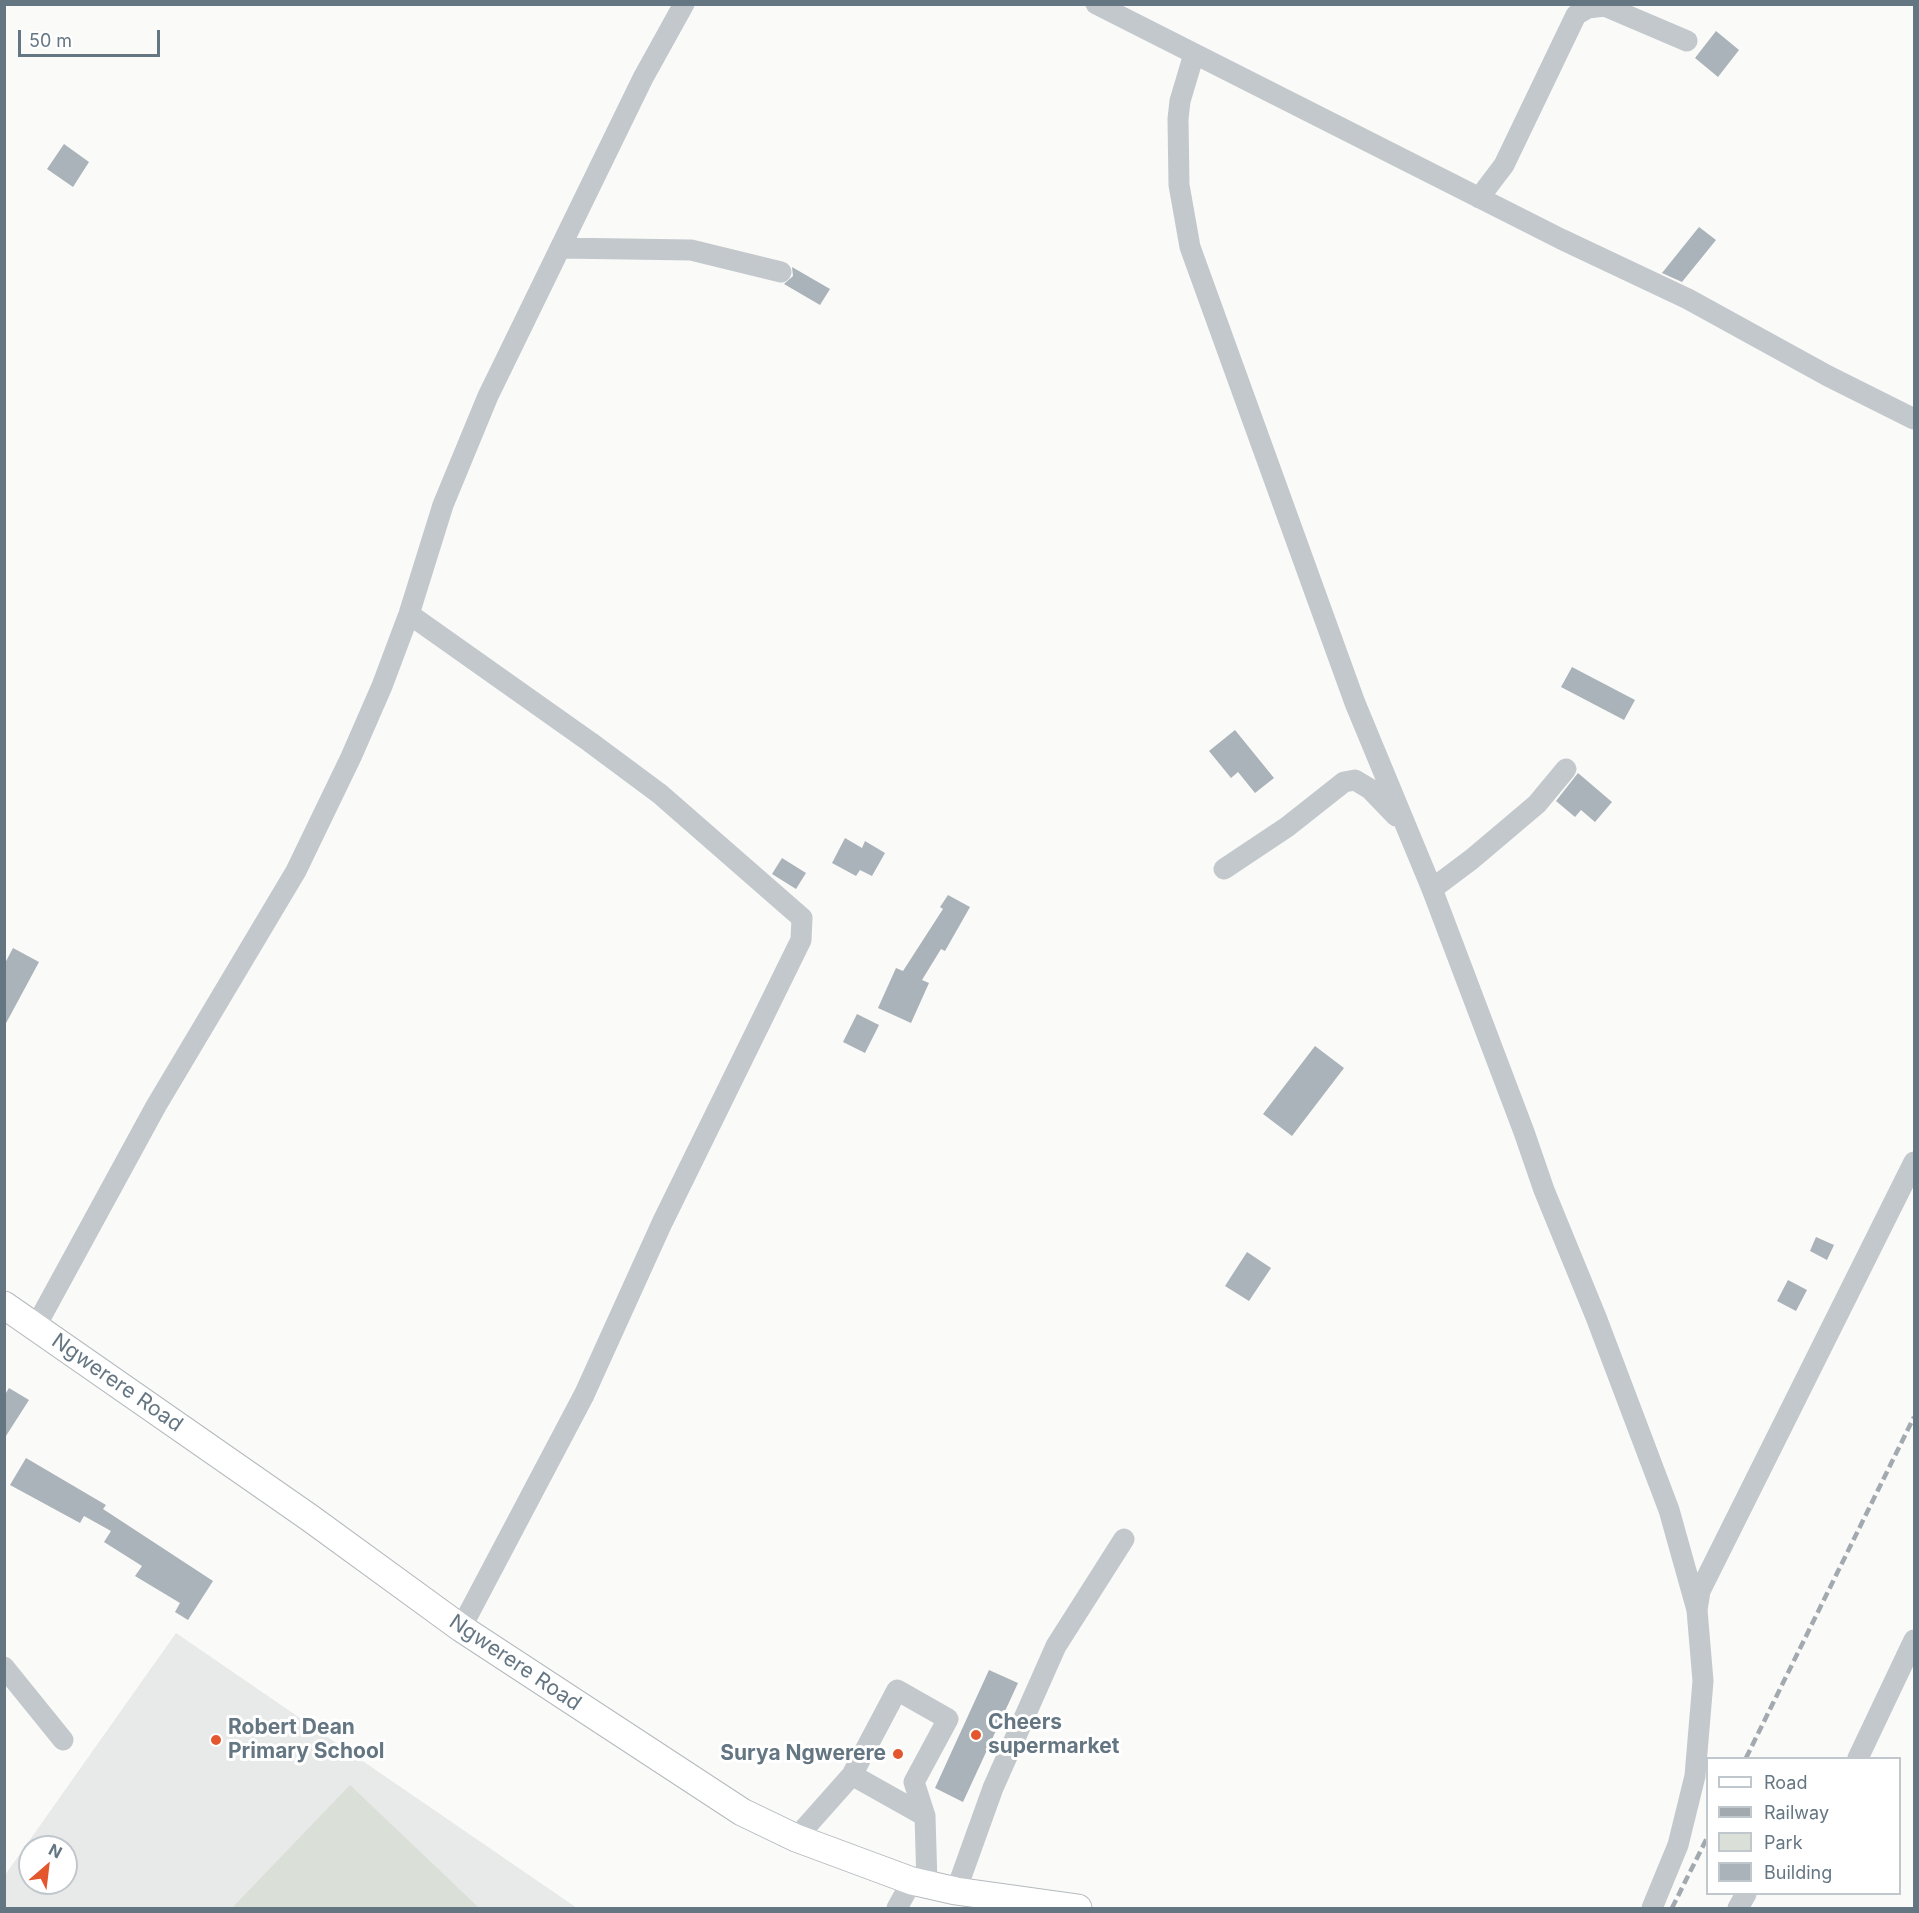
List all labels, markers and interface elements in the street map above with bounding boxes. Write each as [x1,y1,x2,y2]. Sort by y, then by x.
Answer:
scale bar [21,18,164,56]
text: 50 m [29,30,72,51]
street label: Ngwerere Road [47,1329,187,1437]
street label: Ngwerere Road [444,1610,586,1716]
place label: Cheers supermarket [988,1710,1119,1760]
place label: Robert Dean Primary School [228,1715,384,1765]
marker: Cheers supermarket [969,1728,983,1742]
marker: Robert Dean Primary School [209,1733,223,1747]
place label: Surya Ngwerere [720,1741,886,1767]
marker: Surya Ngwerere [891,1747,905,1761]
legend [1706,1757,1901,1895]
text: Road [1764,1772,1807,1793]
text: Railway [1764,1802,1829,1823]
text: Park [1764,1832,1803,1853]
north arrow [18,1835,78,1895]
text: N [45,1839,66,1863]
text: Building [1764,1862,1832,1883]

